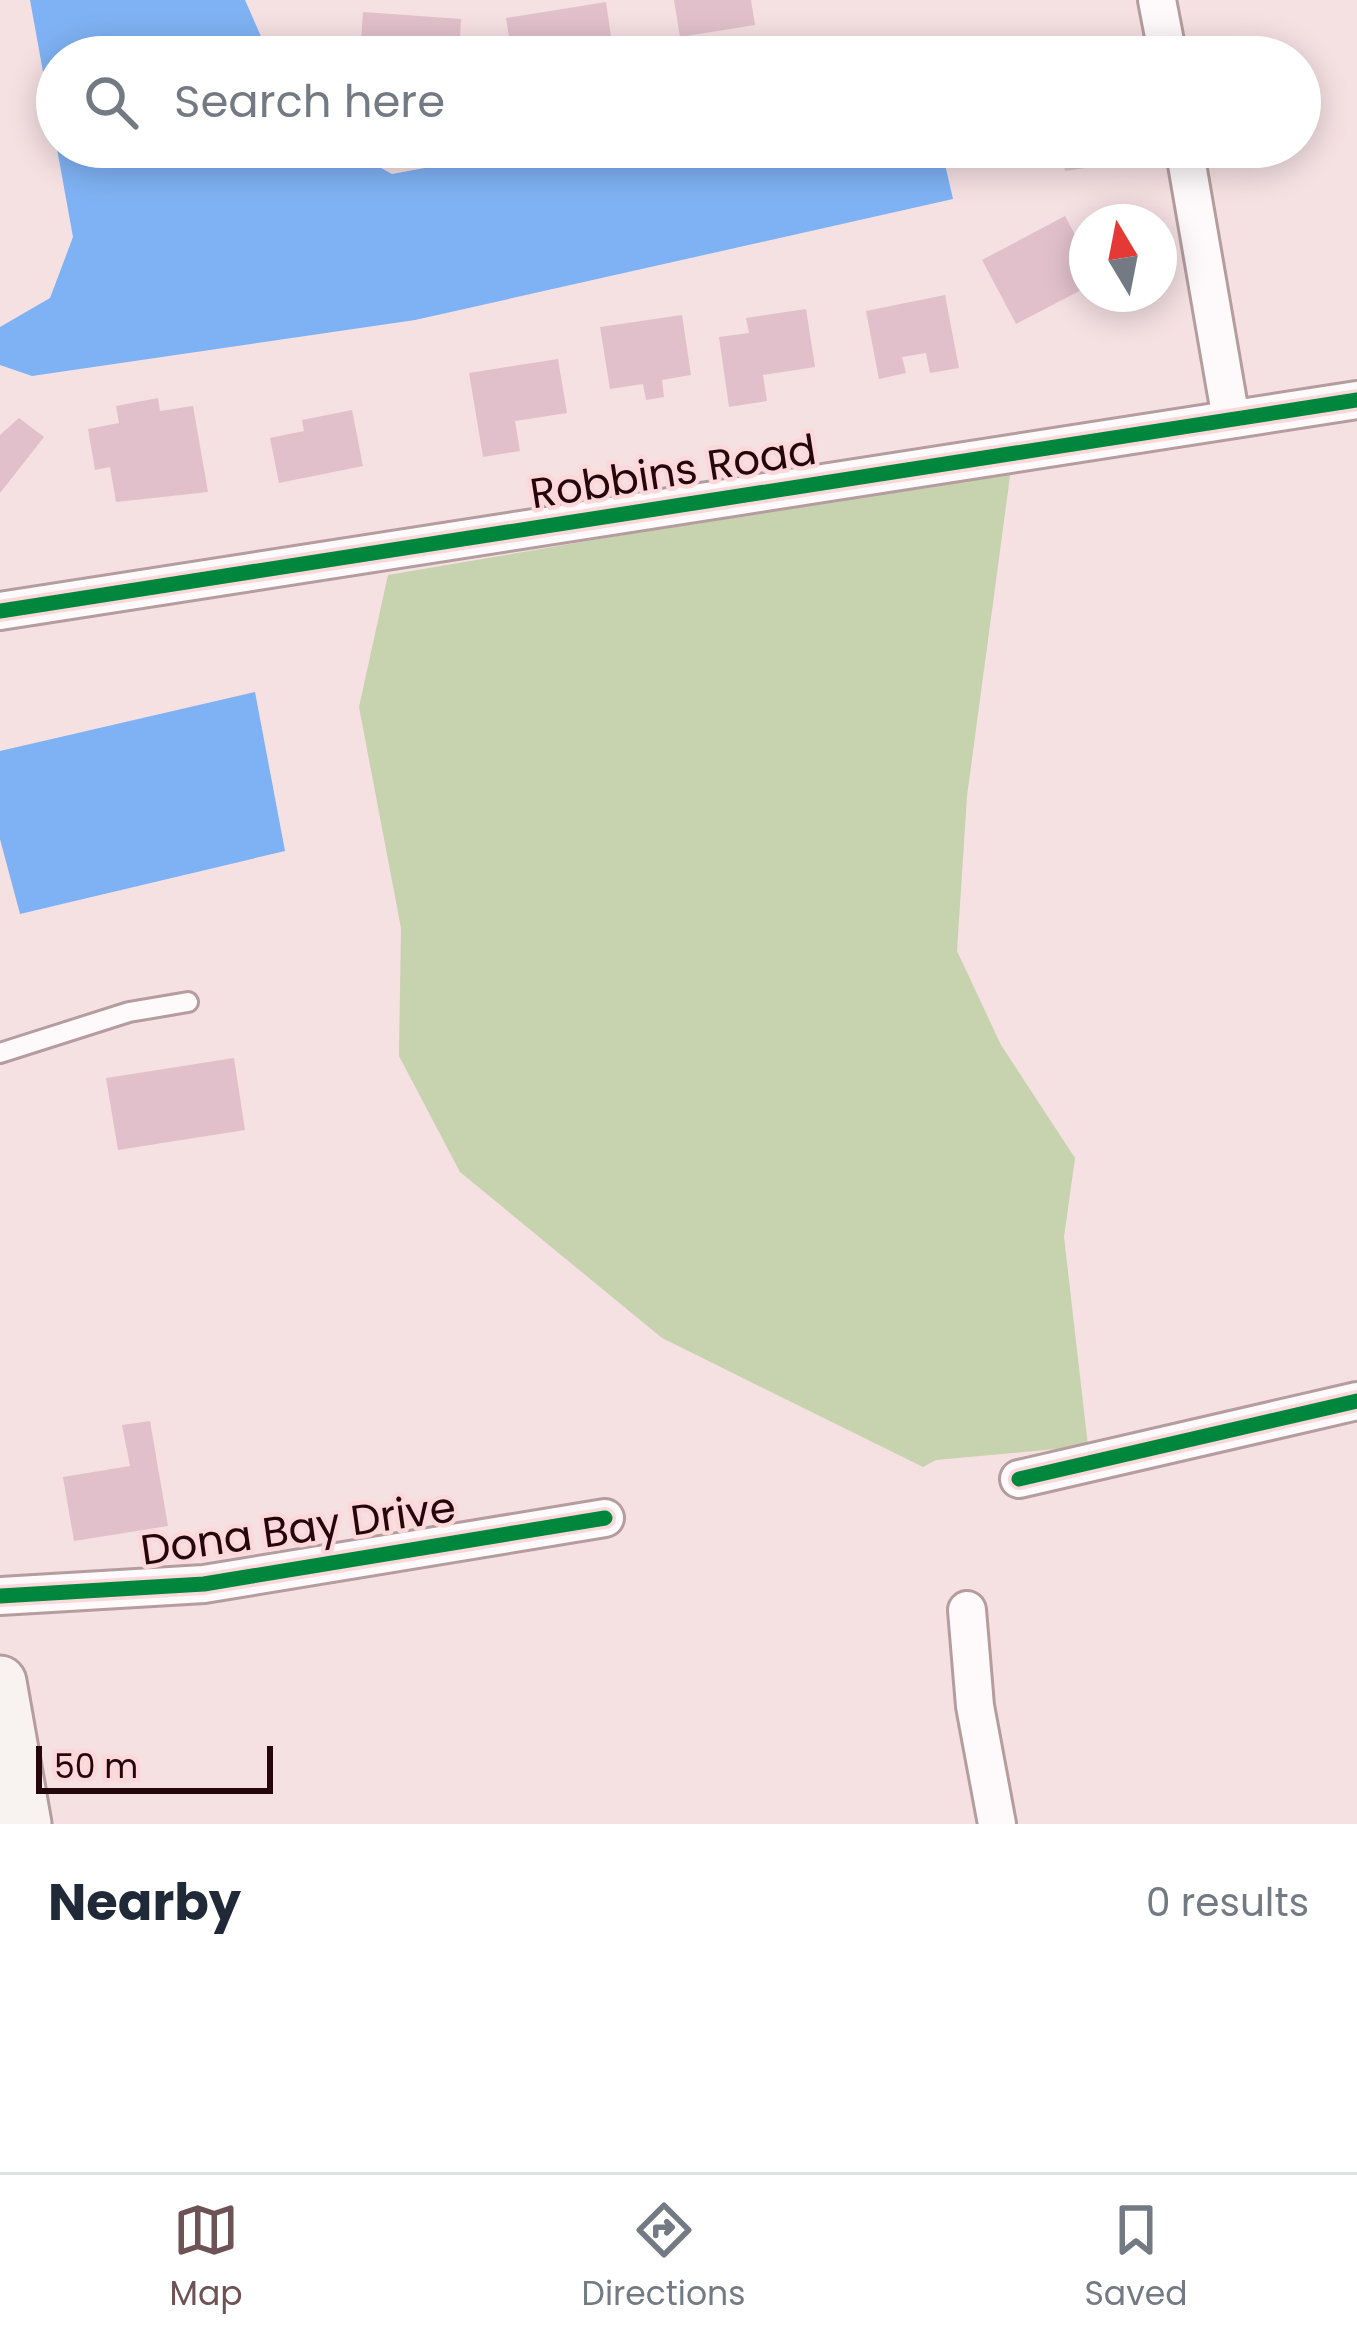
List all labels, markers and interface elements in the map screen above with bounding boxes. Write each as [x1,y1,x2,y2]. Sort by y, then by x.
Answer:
search box [36,36,1321,168]
icon: search [78,69,144,135]
text: Search here [174,70,445,133]
north arrow [1069,204,1177,312]
street label: Robbins Road [526,420,820,523]
street label: Dona Bay Drive [137,1477,459,1580]
scale bar [36,1740,273,1793]
text: 50 m [54,1743,138,1790]
text: Nearby [48,1866,241,1938]
text: 0 results [1146,1875,1309,1930]
tab: Map [170,2197,243,2319]
tab: Directions [582,2197,745,2319]
tab: Saved [1085,2197,1187,2319]

